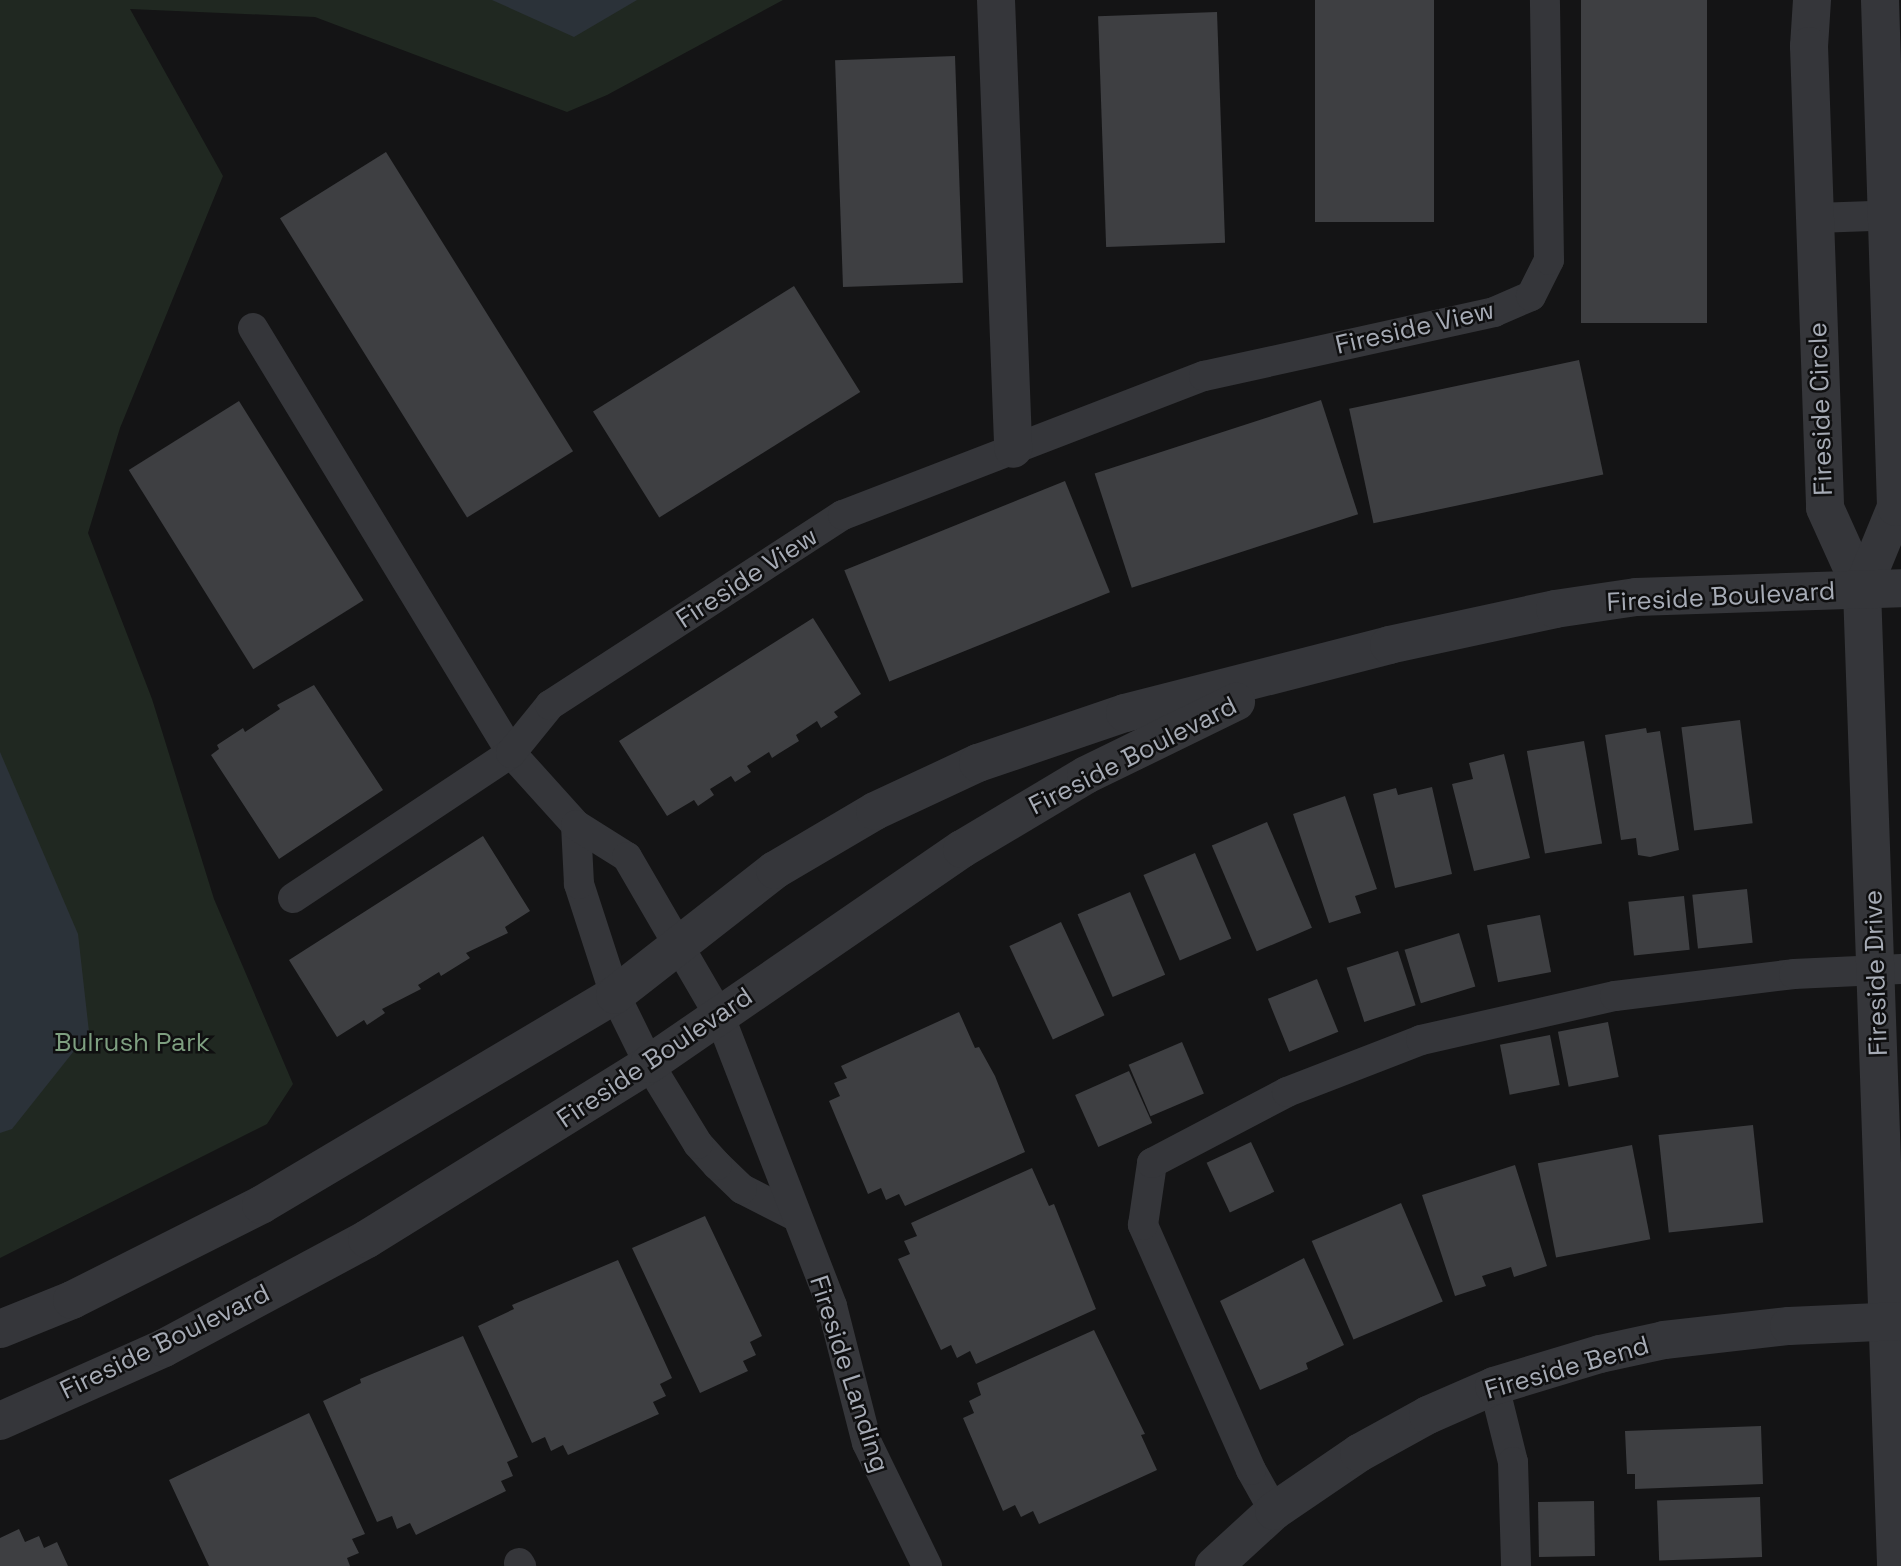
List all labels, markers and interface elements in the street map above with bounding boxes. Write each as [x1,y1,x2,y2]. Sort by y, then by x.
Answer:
street label: Fireside View [1332,295,1498,361]
street label: Fireside Circle [1802,322,1840,496]
street label: Fireside View [670,521,824,635]
street label: Fireside Boulevard [1606,575,1836,619]
street label: Fireside Boulevard [1024,690,1242,822]
street label: Fireside Drive [1858,889,1894,1057]
street label: Fireside Boulevard [551,981,759,1135]
park label: Bulrush Park [54,1027,210,1059]
street label: Fireside Landing [803,1272,895,1476]
street label: Fireside Boulevard [55,1278,275,1406]
street label: Fireside Bend [1481,1330,1653,1406]

